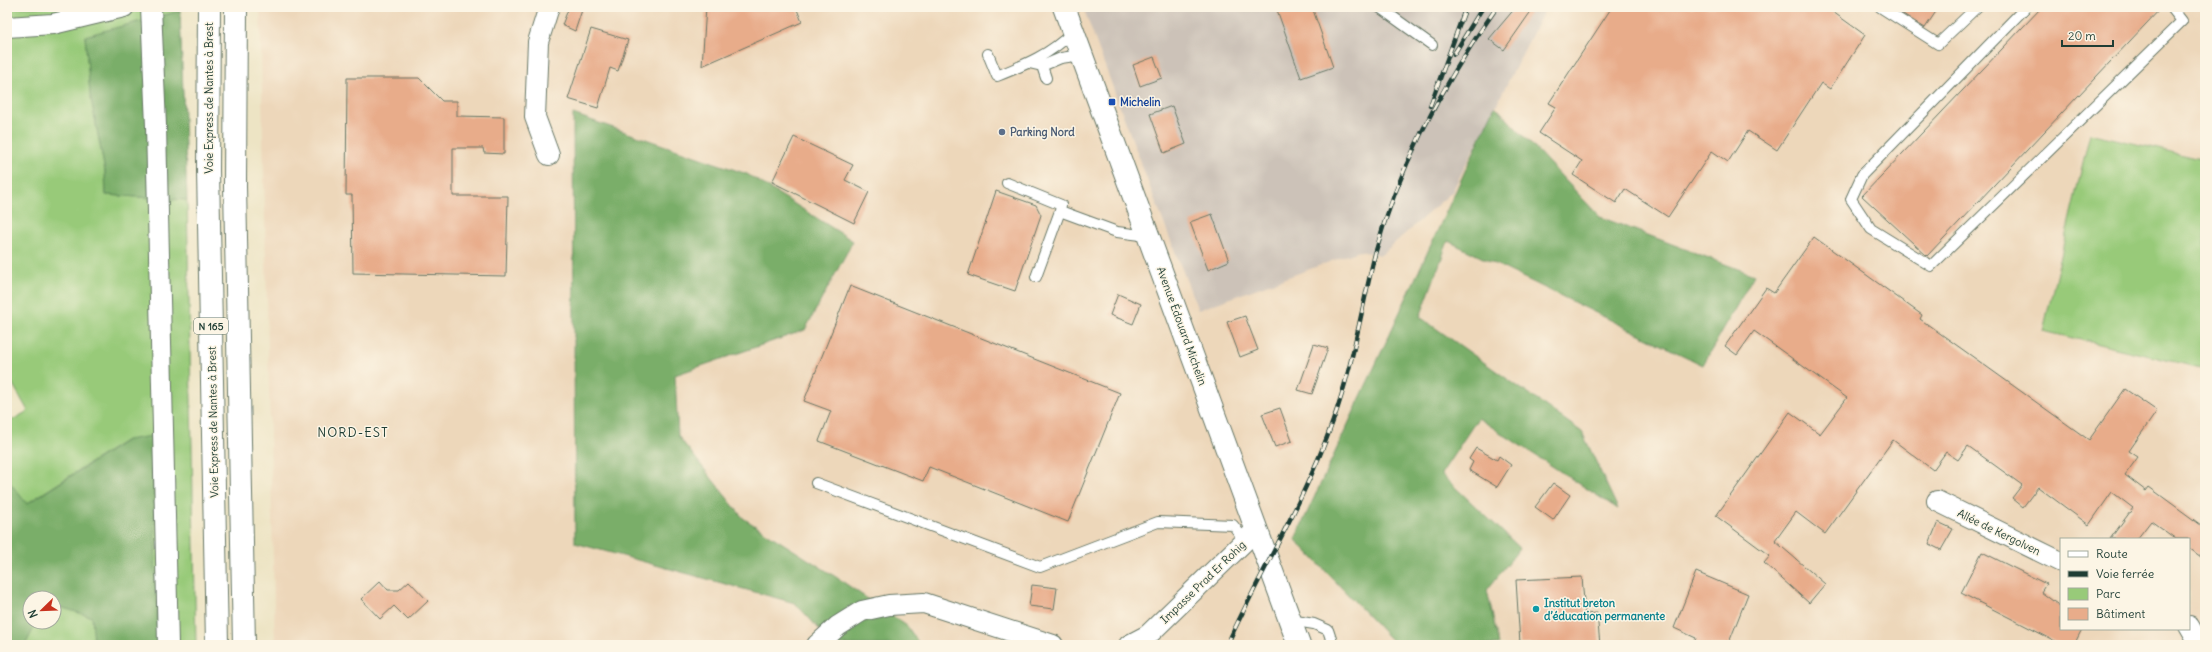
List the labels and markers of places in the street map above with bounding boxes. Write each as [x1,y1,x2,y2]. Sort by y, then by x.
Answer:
place label: Michelin [1120,95,1161,109]
marker: Michelin [1107,97,1117,107]
place label: Parking Nord [1010,125,1075,140]
marker: Parking Nord [997,127,1007,137]
place label: Institut breton d’éducation permanente [1544,596,1665,624]
marker: Institut breton d’éducation permanente [1531,604,1541,614]

